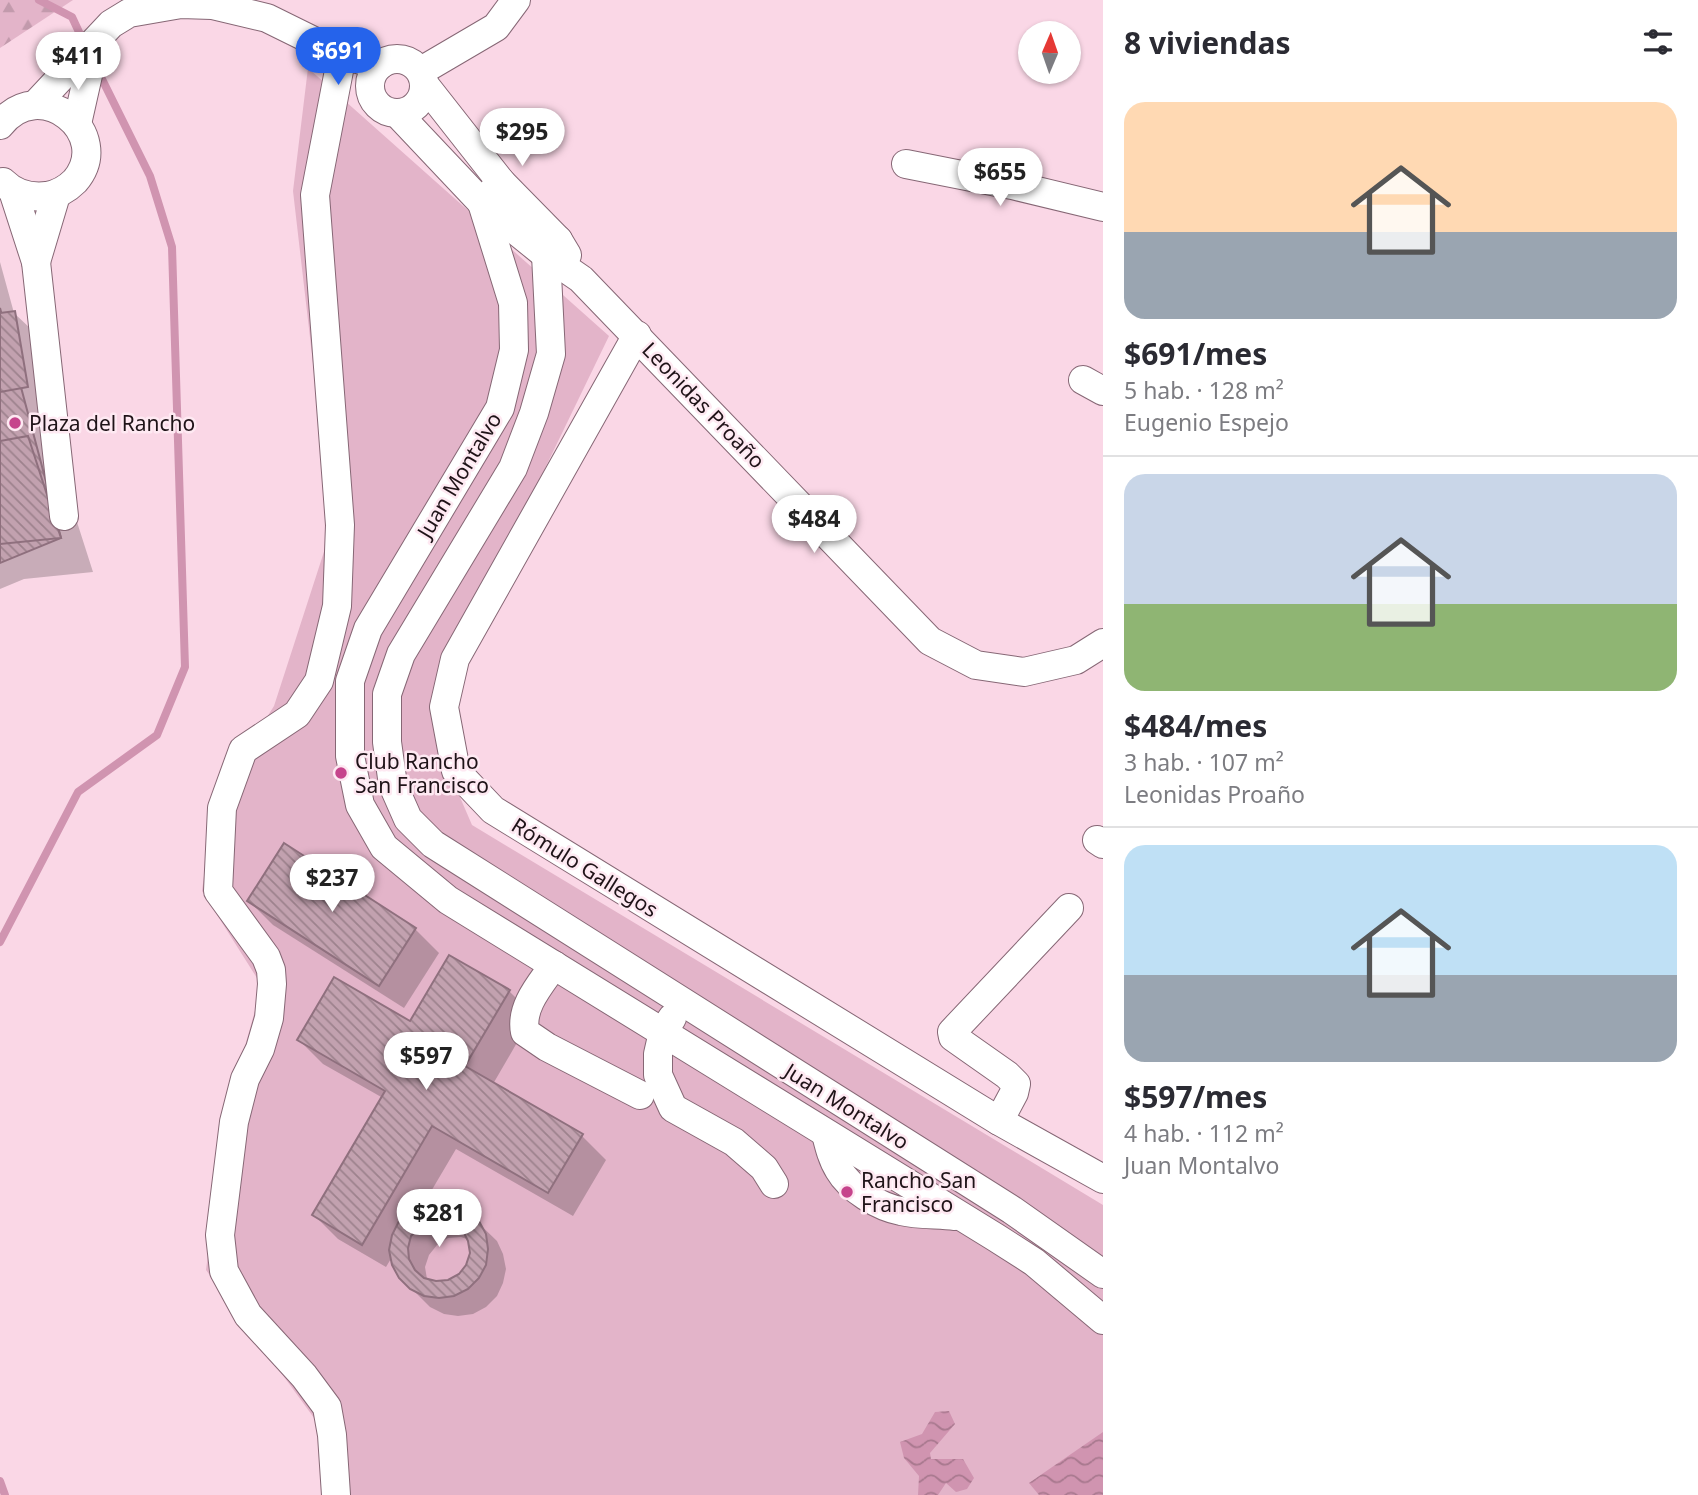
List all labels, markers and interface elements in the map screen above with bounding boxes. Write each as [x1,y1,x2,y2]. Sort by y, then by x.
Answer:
north arrow [1018,21,1082,84]
map controls [1018,21,1081,84]
text: 8 viviendas [1124,22,1291,63]
icon: filters [1639,23,1677,61]
pin: $691 [297,28,379,87]
pin: $411 [37,32,119,92]
text: $691 [312,34,364,66]
text: $411 [52,39,104,71]
pin: $295 [481,108,563,168]
text: $295 [496,115,548,147]
icon: home [1338,147,1464,273]
pin: $655 [959,148,1041,208]
text: $655 [974,155,1026,187]
text: $691/mes [1124,333,1267,374]
street label: Leonidas Proaño [637,336,771,474]
text: 5 hab. · 128 m² [1124,374,1284,406]
text: Eugenio Espejo [1124,406,1289,438]
street label: Juan Montalvo [409,407,508,545]
place label: Plaza del Rancho [29,409,195,437]
marker: Plaza del Rancho [7,415,23,431]
pin: $484 [773,496,855,555]
text: $484 [788,502,840,534]
icon: home [1338,519,1464,645]
text: $484/mes [1124,705,1267,746]
text: 3 hab. · 107 m² [1124,746,1284,778]
place label: Club Rancho San Francisco [355,747,489,799]
marker: Club Rancho San Francisco [333,765,349,781]
text: Leonidas Proaño [1124,778,1305,810]
street label: Rómulo Gallegos [507,811,663,923]
pin: $237 [291,855,373,914]
text: $237 [306,861,358,893]
icon: home [1338,890,1464,1016]
pin: $597 [385,1032,467,1092]
text: $597 [400,1039,452,1071]
street label: Juan Montalvo [778,1055,915,1155]
text: $597/mes [1124,1076,1267,1117]
text: 4 hab. · 112 m² [1124,1117,1284,1149]
text: Juan Montalvo [1124,1149,1279,1181]
place label: Rancho San Francisco [861,1166,976,1218]
marker: Rancho San Francisco [839,1184,855,1200]
pin: $281 [398,1190,480,1249]
text: $281 [413,1196,465,1228]

